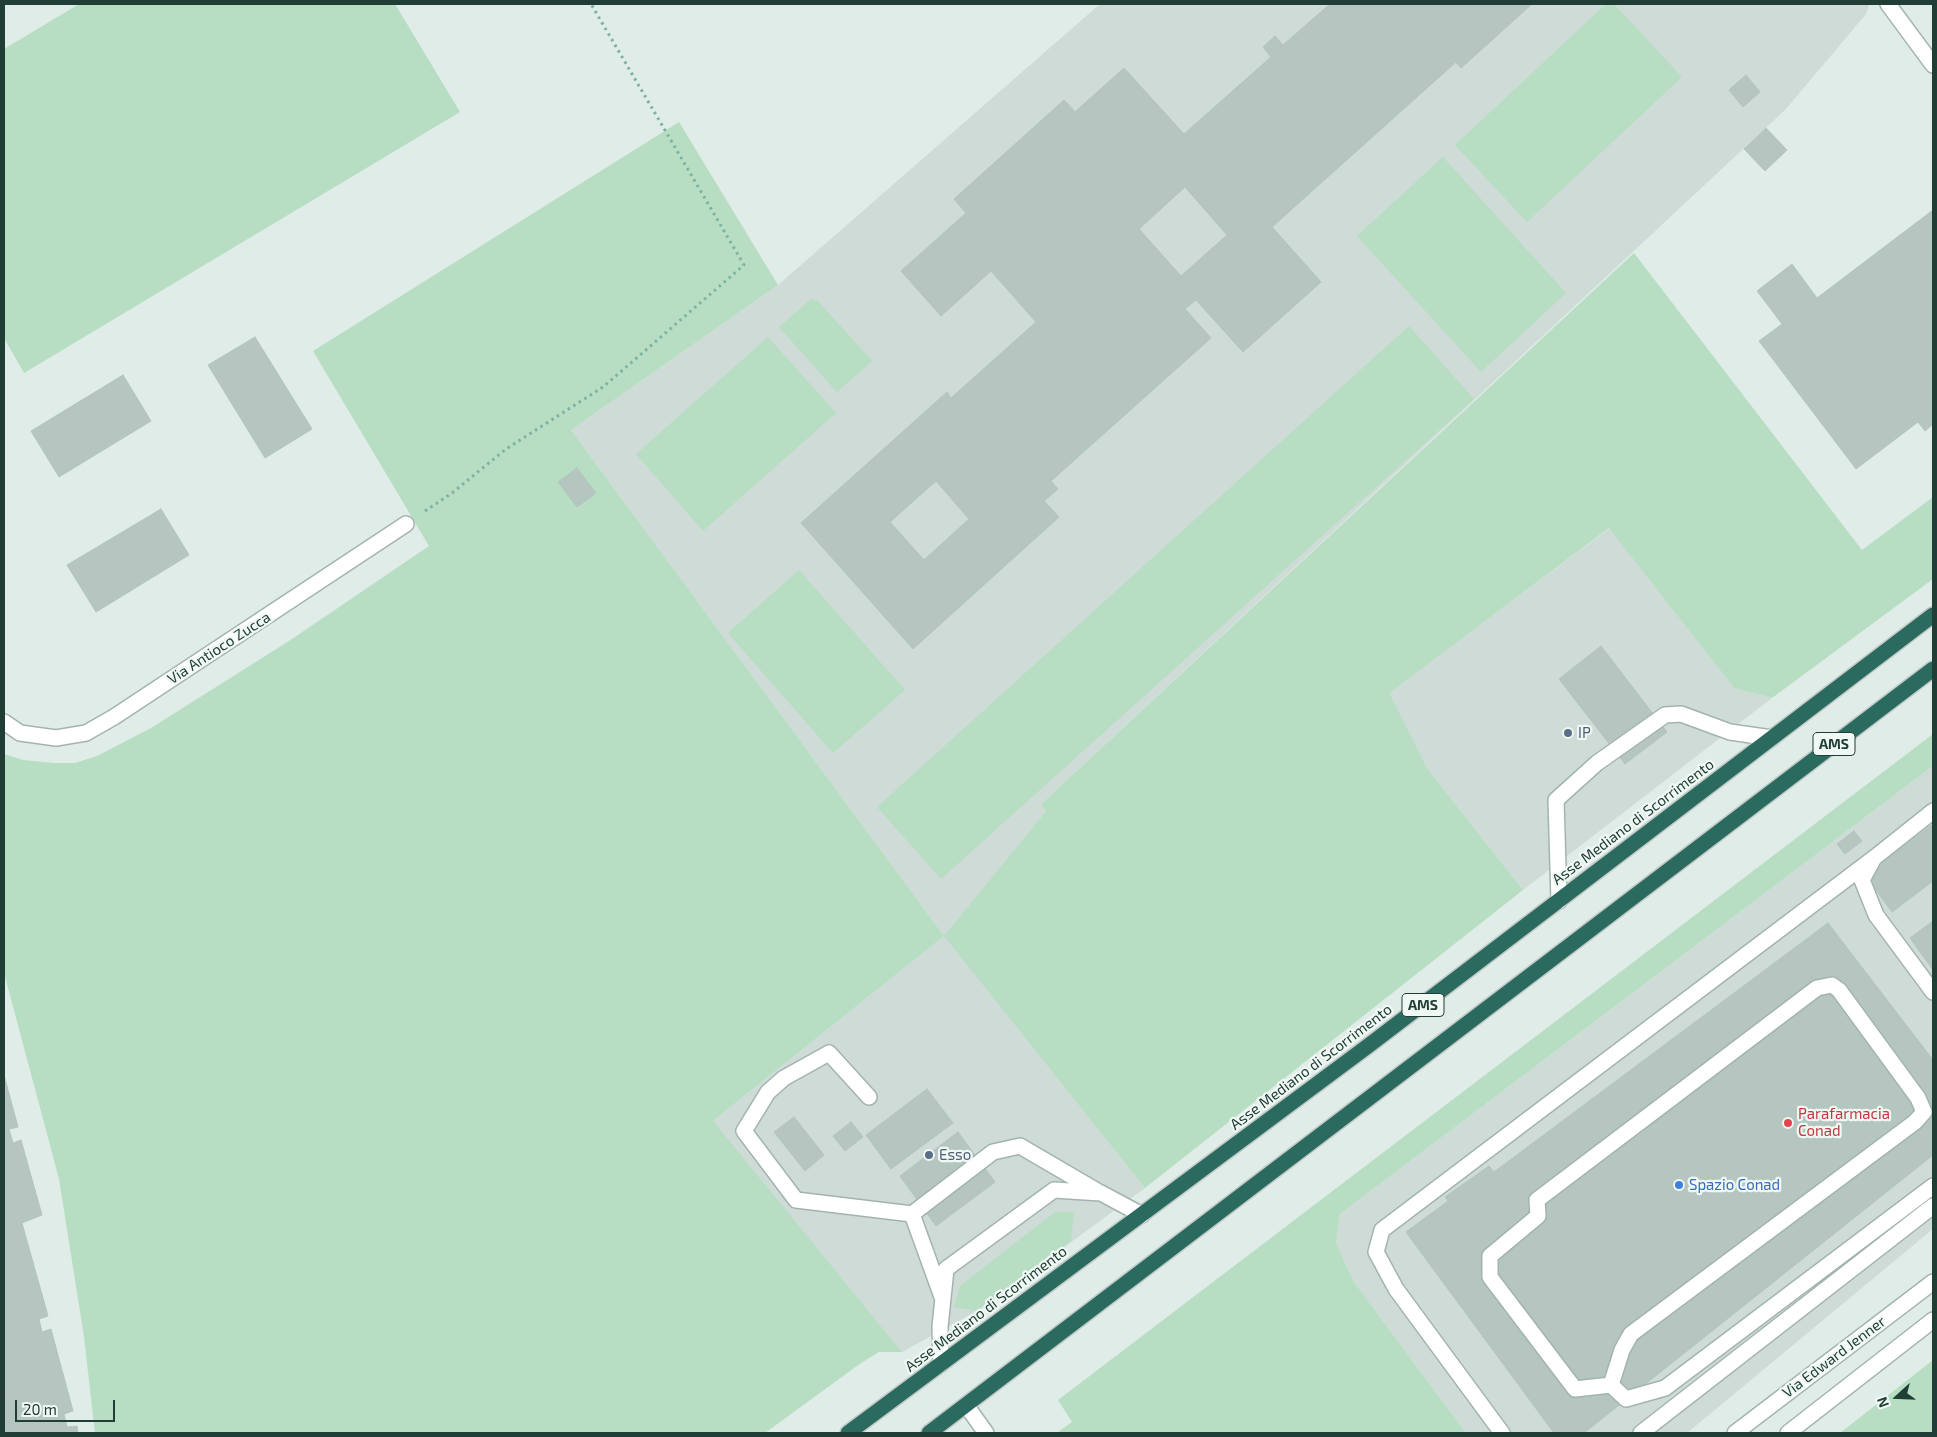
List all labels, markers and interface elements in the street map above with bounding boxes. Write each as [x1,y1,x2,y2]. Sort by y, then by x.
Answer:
street label: Via Antioco Zucca [164,608,274,688]
place label: IP [1578,724,1591,742]
marker: IP [1562,727,1574,739]
road number: AMS [1813,732,1855,756]
street label: Asse Mediano di Scorrimento [1549,755,1717,889]
road number: AMS [1402,994,1444,1016]
street label: Asse Mediano di Scorrimento [1227,1000,1395,1134]
place label: Parafarmacia Conad [1798,1105,1890,1140]
marker: Parafarmacia Conad [1782,1117,1794,1129]
place label: Esso [939,1146,971,1164]
marker: Esso [923,1149,935,1161]
place label: Spazio Conad [1689,1176,1780,1194]
marker: Spazio Conad [1673,1179,1685,1191]
street label: Asse Mediano di Scorrimento [902,1242,1070,1376]
street label: Via Edward Jenner [1779,1312,1889,1402]
north arrow [1872,1372,1922,1422]
scale bar [18,1390,118,1422]
text: N [1873,1395,1892,1410]
text: 20 m [23,1400,57,1418]

